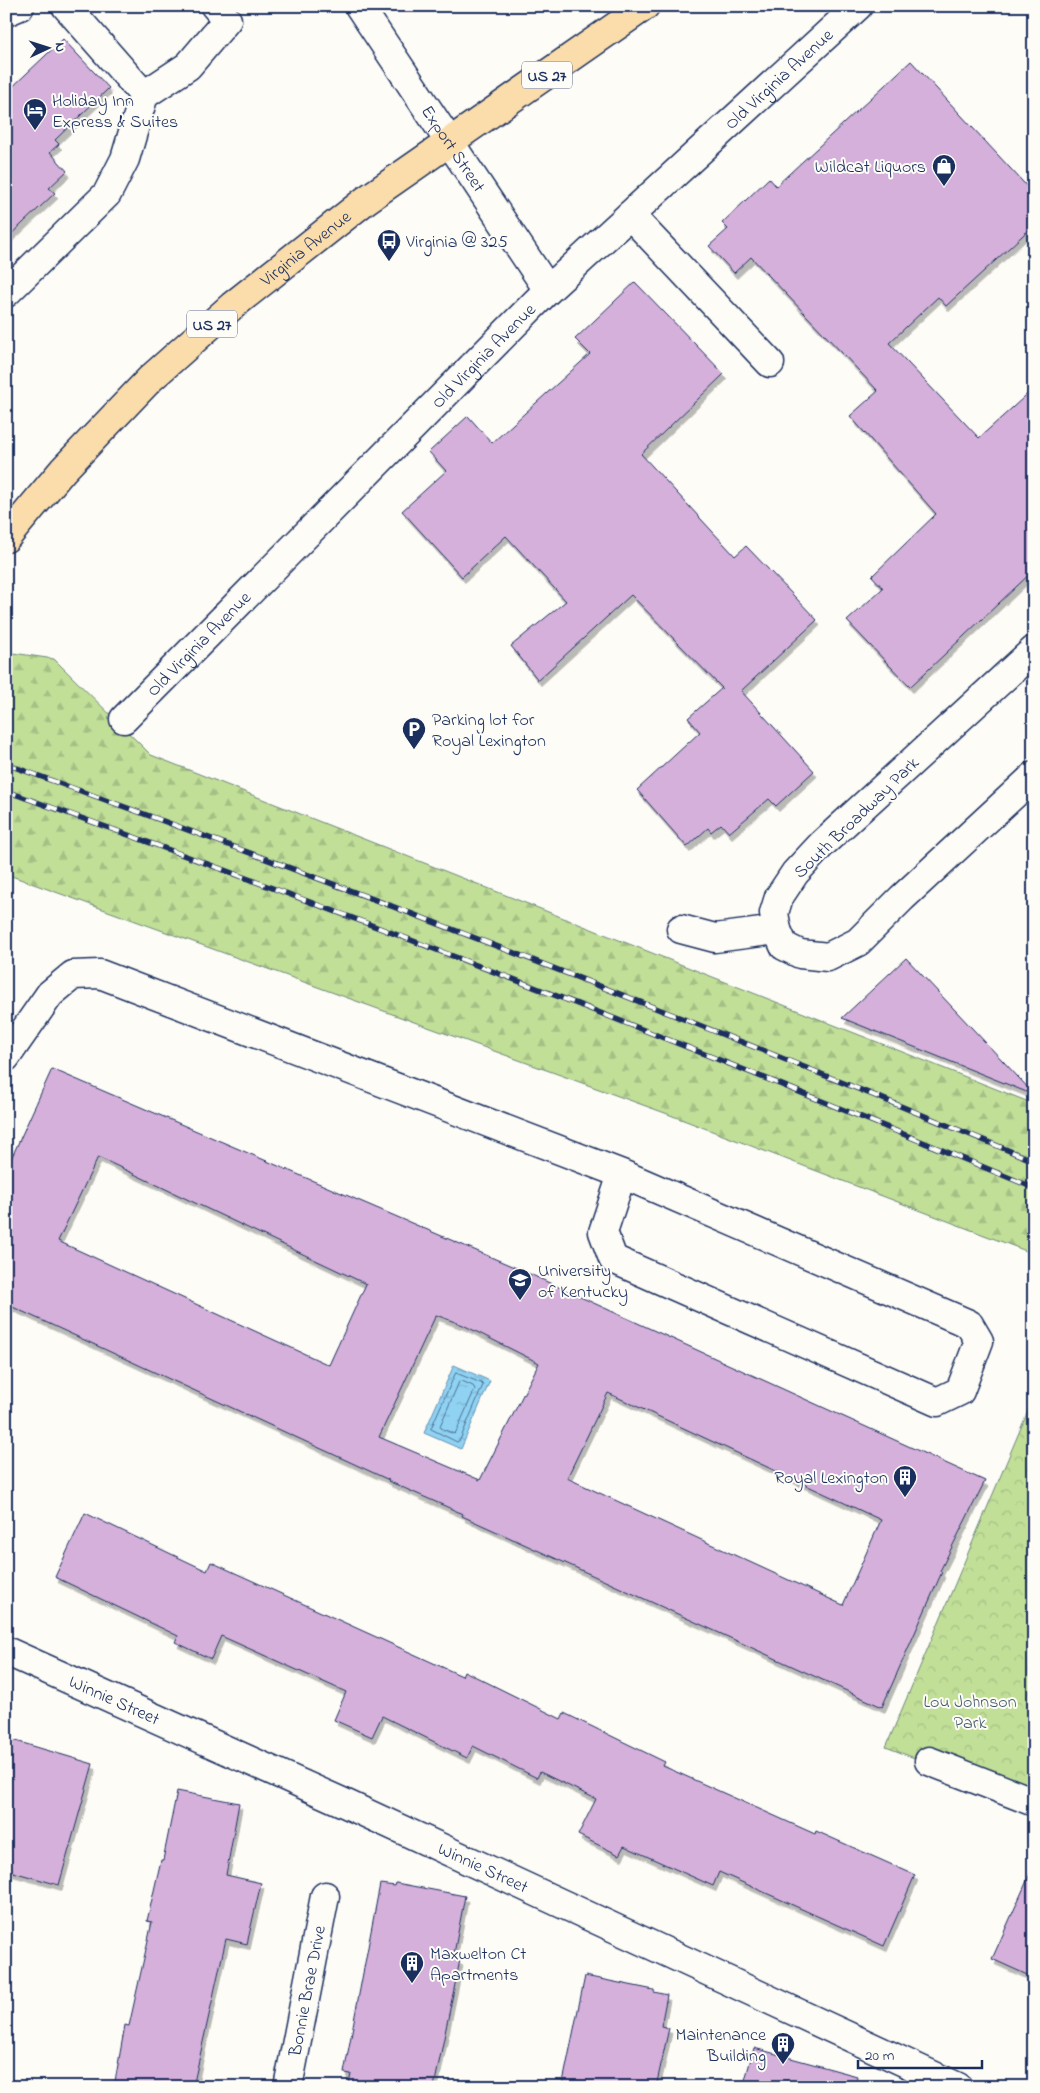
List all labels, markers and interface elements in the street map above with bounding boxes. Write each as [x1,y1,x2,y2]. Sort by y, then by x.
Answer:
north arrow [22,22,72,72]
street label: Old Virginia Avenue [720,23,841,137]
text: N [49,42,70,53]
road number: US 27 [522,62,572,88]
place label: Holiday Inn Express & Suites [52,89,178,136]
hotel icon: Holiday Inn Express & Suites [22,97,48,131]
street label: Export Street [414,101,491,198]
shop icon: Wildcat Liquors [931,153,957,187]
place label: Wildcat Liquors [815,155,926,181]
street label: Virginia Avenue [255,205,358,294]
bus stop icon: Virginia @ 325 [376,228,402,262]
place label: Virginia @ 325 [405,230,508,257]
street label: Old Virginia Avenue [426,298,543,416]
road number: US 27 [187,310,237,338]
street label: Old Virginia Avenue [142,586,259,704]
place label: Parking lot for Royal Lexington [432,708,546,756]
parking icon: Parking lot for Royal Lexington [401,716,427,750]
street label: South Broadway Park [789,751,926,885]
place label: University of Kentucky [538,1259,628,1306]
school or university icon: University of Kentucky [507,1267,533,1301]
building icon: Royal Lexington [892,1464,918,1498]
place label: Royal Lexington [774,1466,888,1493]
street label: Winnie Street [64,1670,163,1733]
park label: Lou Johnson Park [923,1690,1017,1737]
street label: Winnie Street [433,1837,532,1901]
street label: Bonnie Brae Drive [283,1923,334,2060]
place label: Maxwelton Ct Apartments [430,1942,526,1989]
building icon: Maxwelton Ct Apartments [399,1950,425,1984]
place label: Maintenance Building [676,2023,767,2071]
building icon: Maintenance Building [770,2031,796,2065]
scale bar [858,2038,981,2070]
text: 20 m [865,2045,895,2067]

